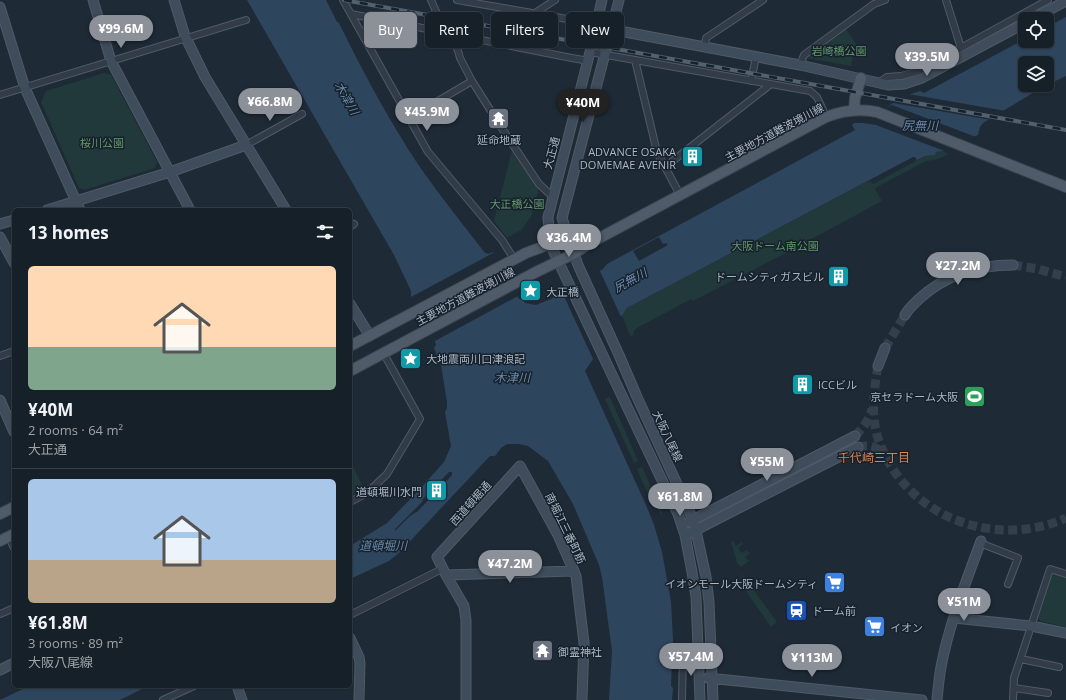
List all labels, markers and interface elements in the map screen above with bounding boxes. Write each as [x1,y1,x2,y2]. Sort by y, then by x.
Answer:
chip: Buy [364,12,417,48]
chip: Rent [425,12,483,48]
chip: Filters [491,12,558,48]
chip: New [566,12,624,48]
map controls [1018,12,1054,92]
button: locate [1018,12,1054,48]
pin: ¥99.6M [88,15,154,49]
text: ¥99.6M [98,19,144,37]
park label: 岩崎橋公園 [812,43,867,58]
pin: ¥39.5M [894,43,960,77]
text: ¥39.5M [904,47,950,65]
button: layers [1018,56,1054,92]
water label: 木津川 [331,78,364,120]
pin: ¥66.8M [237,88,303,122]
pin: ¥40M [559,89,607,123]
text: ¥66.8M [247,92,293,110]
text: ¥40M [566,93,600,111]
pin: ¥45.9M [394,98,460,132]
street label: 主要地方道難波境川線 [722,100,826,164]
text: ¥45.9M [404,102,450,120]
temple icon: 延命地蔵 [486,106,512,132]
water label: 尻無川 [902,117,940,134]
place label: 延命地蔵 [477,132,521,147]
park label: 桜川公園 [80,135,124,150]
street label: 大正通 [539,135,563,171]
place label: ADVANCE OSAKA DOMEMAE AVENIR [580,144,676,172]
building icon: ADVANCE OSAKA DOMEMAE AVENIR [679,144,705,170]
park label: 大正橋公園 [490,196,545,211]
text: 13 homes [28,221,109,244]
icon: filters [314,221,336,243]
pin: ¥36.4M [536,224,602,258]
text: ¥36.4M [546,228,592,246]
park label: 大阪ドーム南公園 [731,238,819,253]
pin: ¥27.2M [925,252,991,286]
text: ¥27.2M [935,256,981,274]
water label: 尻無川 [610,263,652,296]
building icon: ドームシティガスビル [826,263,852,289]
street label: 主要地方道難波境川線 [413,264,517,328]
place label: ドームシティガスビル [715,269,824,284]
place icon: 大正橋 [517,278,543,304]
place label: 大正橋 [546,284,579,299]
icon: home [146,292,218,364]
place icon: 大地震両川口津浪記 [398,345,424,371]
place label: 大地震両川口津浪記 [426,351,525,366]
water label: 木津川 [494,369,532,386]
building icon: ICCビル [790,371,816,397]
place label: ICCビル [818,377,857,392]
sports icon: 京セラドーム大阪 [961,383,987,409]
place label: 京セラドーム大阪 [870,389,958,404]
text: ¥40M [28,398,73,421]
street label: 大阪八尾線 [650,408,686,464]
text: 2 rooms · 64 m² [28,421,123,439]
text: 大正通 [28,440,67,458]
pin: ¥55M [743,448,791,482]
district label: 千代崎三丁目 [838,449,910,466]
text: ¥55M [750,452,784,470]
building icon: 道頓堀川水門 [424,478,450,504]
street label: 西道頓堀通 [446,478,494,528]
pin: ¥61.8M [647,483,713,517]
place label: 道頓堀川水門 [356,484,422,499]
text: ¥61.8M [657,487,703,505]
street label: 南堀江三番町筋 [542,490,590,566]
icon: home [146,505,218,577]
water label: 道頓堀川 [359,537,409,554]
pin: ¥47.2M [477,550,543,584]
text: ¥47.2M [487,554,533,572]
supermarket icon: イオンモール大阪ドームシティ [821,570,847,596]
place label: イオンモール大阪ドームシティ [665,576,818,591]
pin: ¥51M [940,588,988,622]
text: ¥51M [947,592,981,610]
station icon: ドーム前 [784,597,810,623]
place label: ドーム前 [812,603,856,618]
text: ¥61.8M [28,611,88,634]
supermarket icon: イオン [861,614,887,640]
place label: イオン [890,620,923,635]
text: 3 rooms · 89 m² [28,634,123,652]
temple icon: 御霊神社 [529,638,555,664]
pin: ¥57.4M [658,643,724,677]
place label: 御霊神社 [557,644,602,659]
pin: ¥113M [784,644,840,678]
text: ¥57.4M [668,647,714,665]
text: ¥113M [791,648,833,666]
text: 大阪八尾線 [28,653,93,671]

